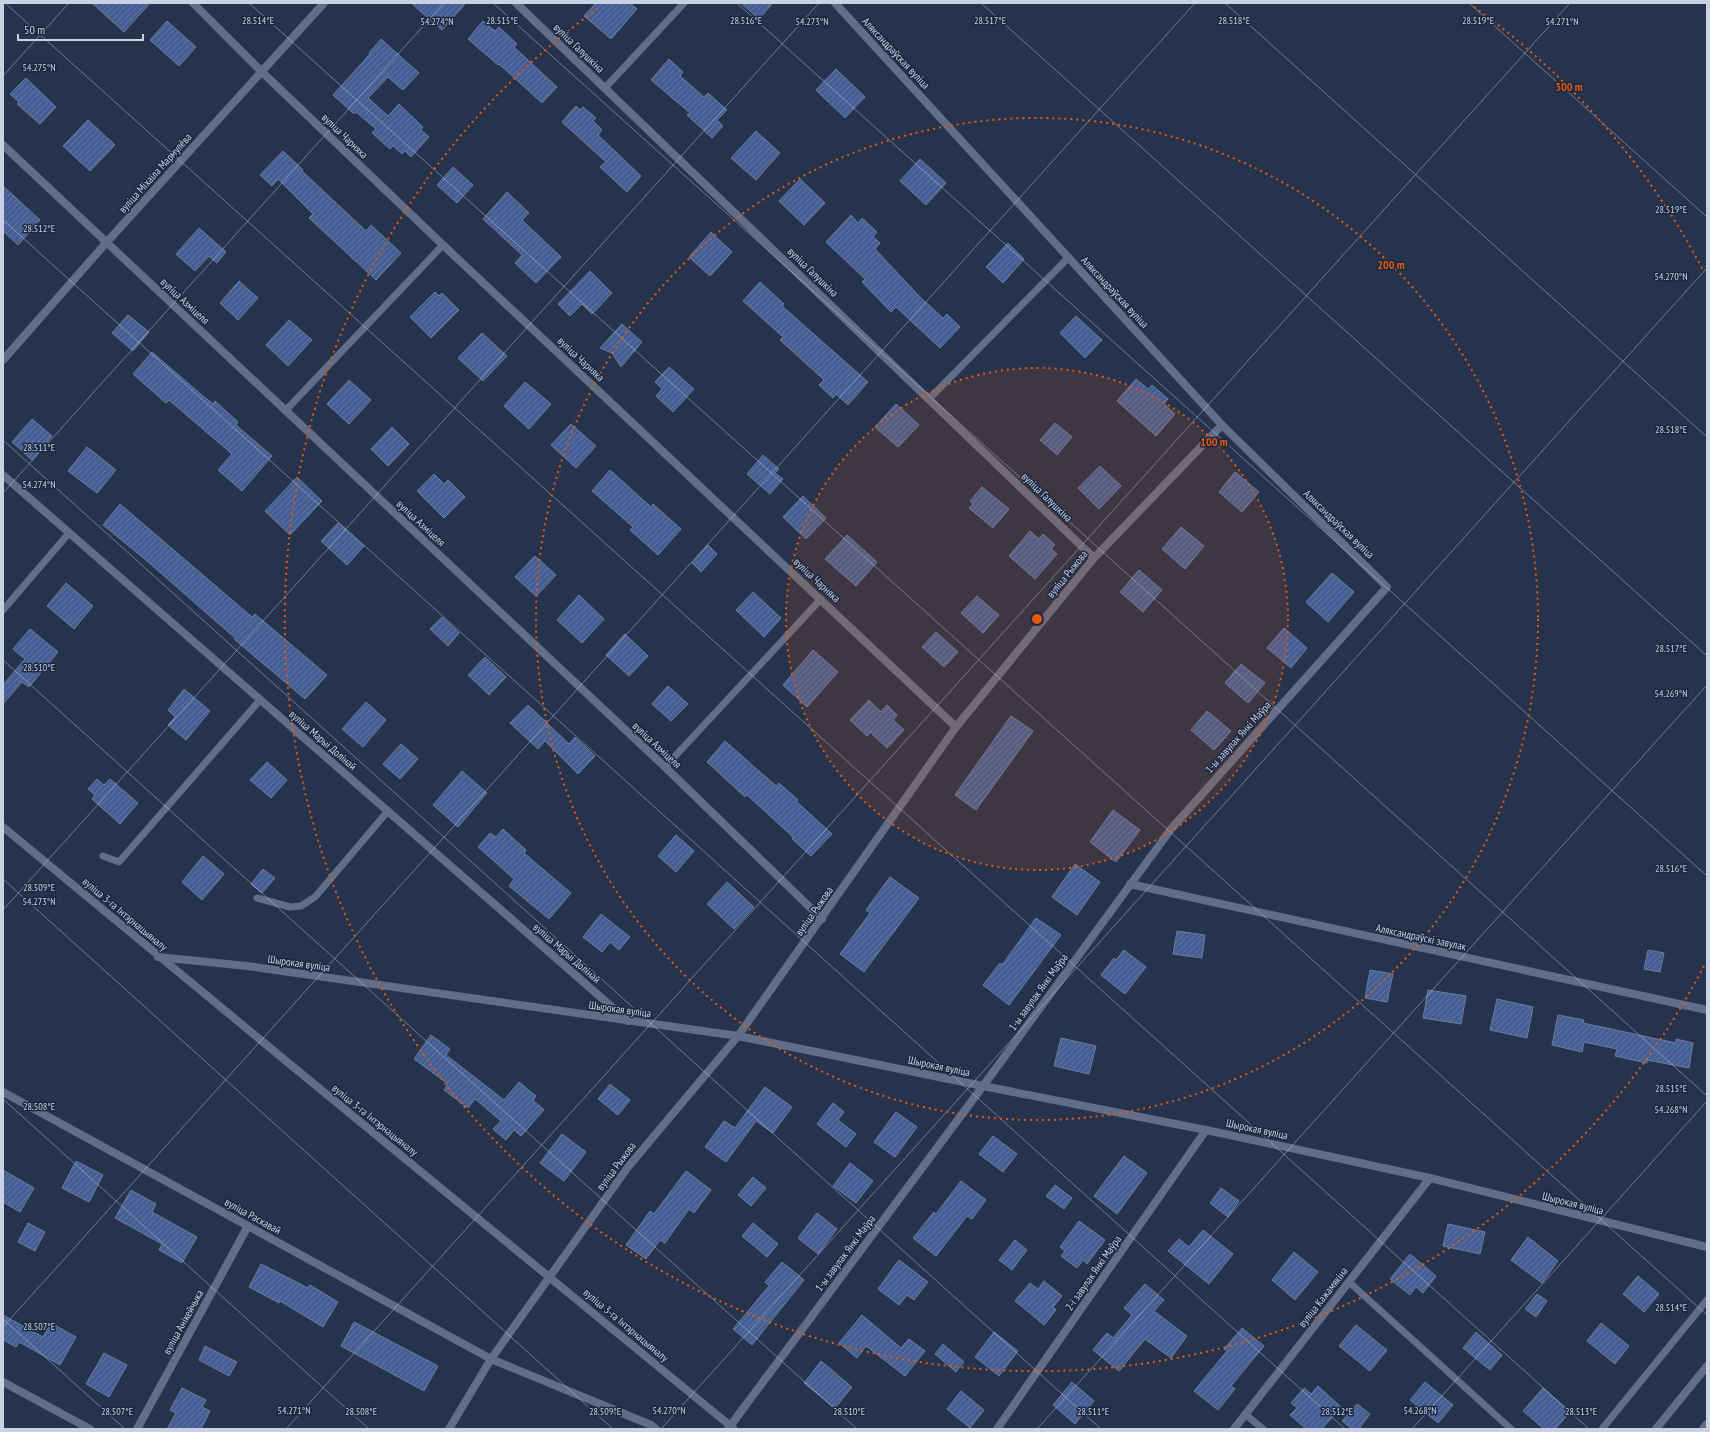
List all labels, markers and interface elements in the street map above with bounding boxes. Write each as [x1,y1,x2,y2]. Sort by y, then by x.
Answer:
text: 28.514°E [242,14,274,27]
text: 28.515°E [486,14,518,27]
text: 28.516°E [730,14,762,27]
street label: Аляксандраўская вуліца [859,14,933,92]
text: 28.517°E [974,14,1006,27]
text: 28.518°E [1218,14,1250,27]
text: 28.519°E [1462,14,1494,27]
text: 54.274°N [420,15,454,28]
text: 54.273°N [795,15,829,28]
text: 54.271°N [1545,15,1579,28]
scale bar [18,16,143,42]
street label: вуліца Галушкіна [551,20,607,76]
text: 50 m [24,22,45,37]
text: 54.275°N [22,61,56,74]
text: 300 m [1555,79,1583,94]
street label: вуліца Чарняка [319,110,371,162]
street label: вуліца Міхаіла Мармулёва [115,130,195,216]
text: 28.519°E [1655,203,1687,216]
text: 28.512°E [23,222,55,235]
street label: вуліца Галушкіна [785,244,841,300]
street label: Аляксандраўская вуліца [1078,253,1152,331]
text: 200 m [1377,257,1405,272]
text: 54.270°N [1654,270,1688,283]
street label: вуліца Азміцеля [158,275,212,327]
street label: вуліца Чарняка [555,334,607,384]
text: 28.518°E [1655,423,1687,436]
text: 100 m [1200,434,1228,449]
text: 28.511°E [23,441,55,454]
street label: вуліца Галушкіна [1019,469,1075,525]
text: 54.274°N [22,478,56,491]
street label: Аляксандраўская вуліца [1301,487,1377,561]
street label: вуліца Азміцеля [394,497,448,549]
street label: вуліца Рыжова [1044,547,1090,601]
street label: вуліца Чарняка [791,555,843,605]
centre of rings [1030,612,1044,626]
text: 28.517°E [1655,642,1687,655]
text: 28.510°E [23,661,55,674]
text: 54.269°N [1654,687,1688,700]
street label: 1-ы завулак Янкі Маўра [1202,698,1274,776]
street label: вуліца Марыі Долінай [286,707,360,773]
street label: вуліца Азміцеля [630,719,684,771]
text: 28.516°E [1655,862,1687,875]
street label: вуліца 3-га Інтэрнацыяналу [80,874,171,954]
text: 28.509°E [23,881,55,894]
street label: вуліца Рыжова [792,884,836,938]
text: 54.273°N [22,895,56,908]
street label: вуліца Марыі Долінай [530,920,604,986]
street label: Аляксандраўскі завулак [1375,921,1468,954]
street label: 1-ы завулак Янкі Маўра [1005,951,1071,1033]
street label: Шырокая вуліца [267,952,331,974]
street label: Шырокая вуліца [588,998,652,1020]
street label: Шырокая вуліца [907,1053,971,1079]
street label: вуліца 3-га Інтэрнацыяналу [329,1081,422,1160]
text: 28.515°E [1655,1082,1687,1095]
text: 28.508°E [23,1100,55,1113]
text: 54.268°N [1654,1103,1688,1116]
street label: Шырокая вуліца [1225,1116,1289,1142]
street label: вуліца Рыжова [593,1139,639,1193]
street label: Шырокая вуліца [1541,1189,1605,1217]
street label: вуліца Раскавай [222,1195,284,1237]
street label: 1-ы завулак Янкі Маўра [812,1212,878,1294]
street label: 2-і завулак Янкі Маўра [1062,1233,1124,1313]
street label: вуліца Кажамякіна [1295,1264,1351,1330]
street label: вуліца 3-га Інтэрнацыяналу [581,1285,672,1365]
street label: вуліца Анікейчыка [160,1287,206,1357]
text: 28.514°E [1655,1301,1687,1314]
text: 28.507°E [23,1320,55,1333]
text: 54.271°N [277,1404,311,1417]
text: 54.270°N [652,1404,686,1417]
text: 54.268°N [1403,1404,1437,1417]
text: 28.507°E [101,1405,133,1418]
text: 28.508°E [345,1405,377,1418]
text: 28.509°E [589,1405,621,1418]
text: 28.510°E [833,1405,865,1418]
text: 28.511°E [1077,1405,1109,1418]
text: 28.512°E [1321,1405,1353,1418]
text: 28.513°E [1565,1405,1597,1418]

